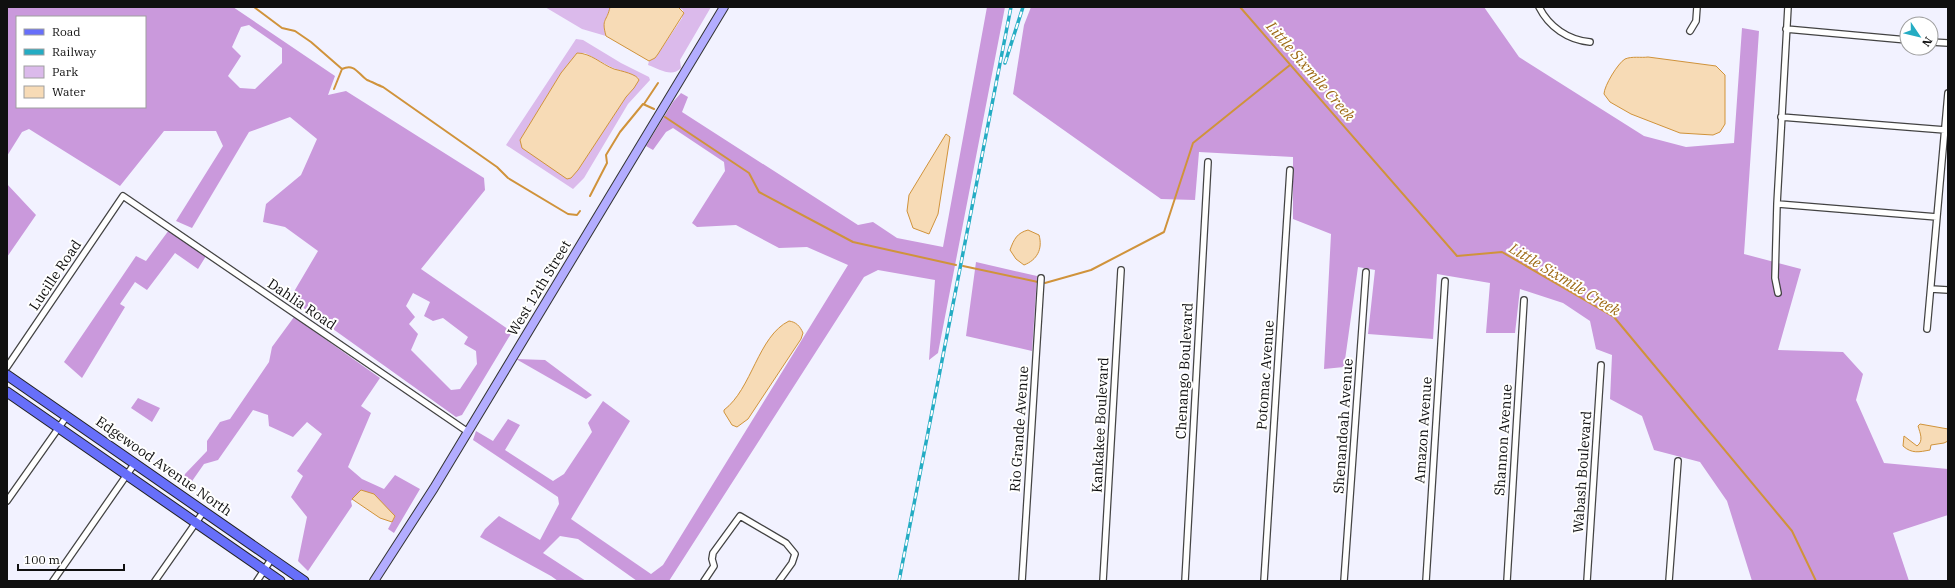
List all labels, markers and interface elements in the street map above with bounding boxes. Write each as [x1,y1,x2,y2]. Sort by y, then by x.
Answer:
legend [16,16,146,108]
water label: Little Sixmile Creek [1262,16,1360,125]
north arrow [1899,16,1939,56]
text: Road [52,24,81,39]
text: N [1919,34,1935,50]
text: Railway [52,44,97,59]
text: Park [52,64,78,79]
text: Water [52,84,86,99]
street label: Lucille Road [25,236,85,314]
street label: West 12th Street [503,237,575,339]
water label: Little Sixmile Creek [1505,238,1624,320]
street label: Dahlia Road [264,274,340,334]
street label: Chenango Boulevard [1171,302,1197,440]
street label: Potomac Avenue [1252,320,1278,430]
street label: Kankakee Boulevard [1087,356,1113,493]
street label: Shenandoah Avenue [1329,358,1357,494]
street label: Rio Grande Avenue [1006,365,1032,493]
street label: Amazon Avenue [1410,376,1436,484]
street label: Shannon Avenue [1490,384,1516,496]
street label: Wabash Boulevard [1569,410,1595,534]
street label: Edgewood Avenue North [92,412,236,520]
scale bar [18,546,124,572]
text: 100 m [24,552,60,567]

